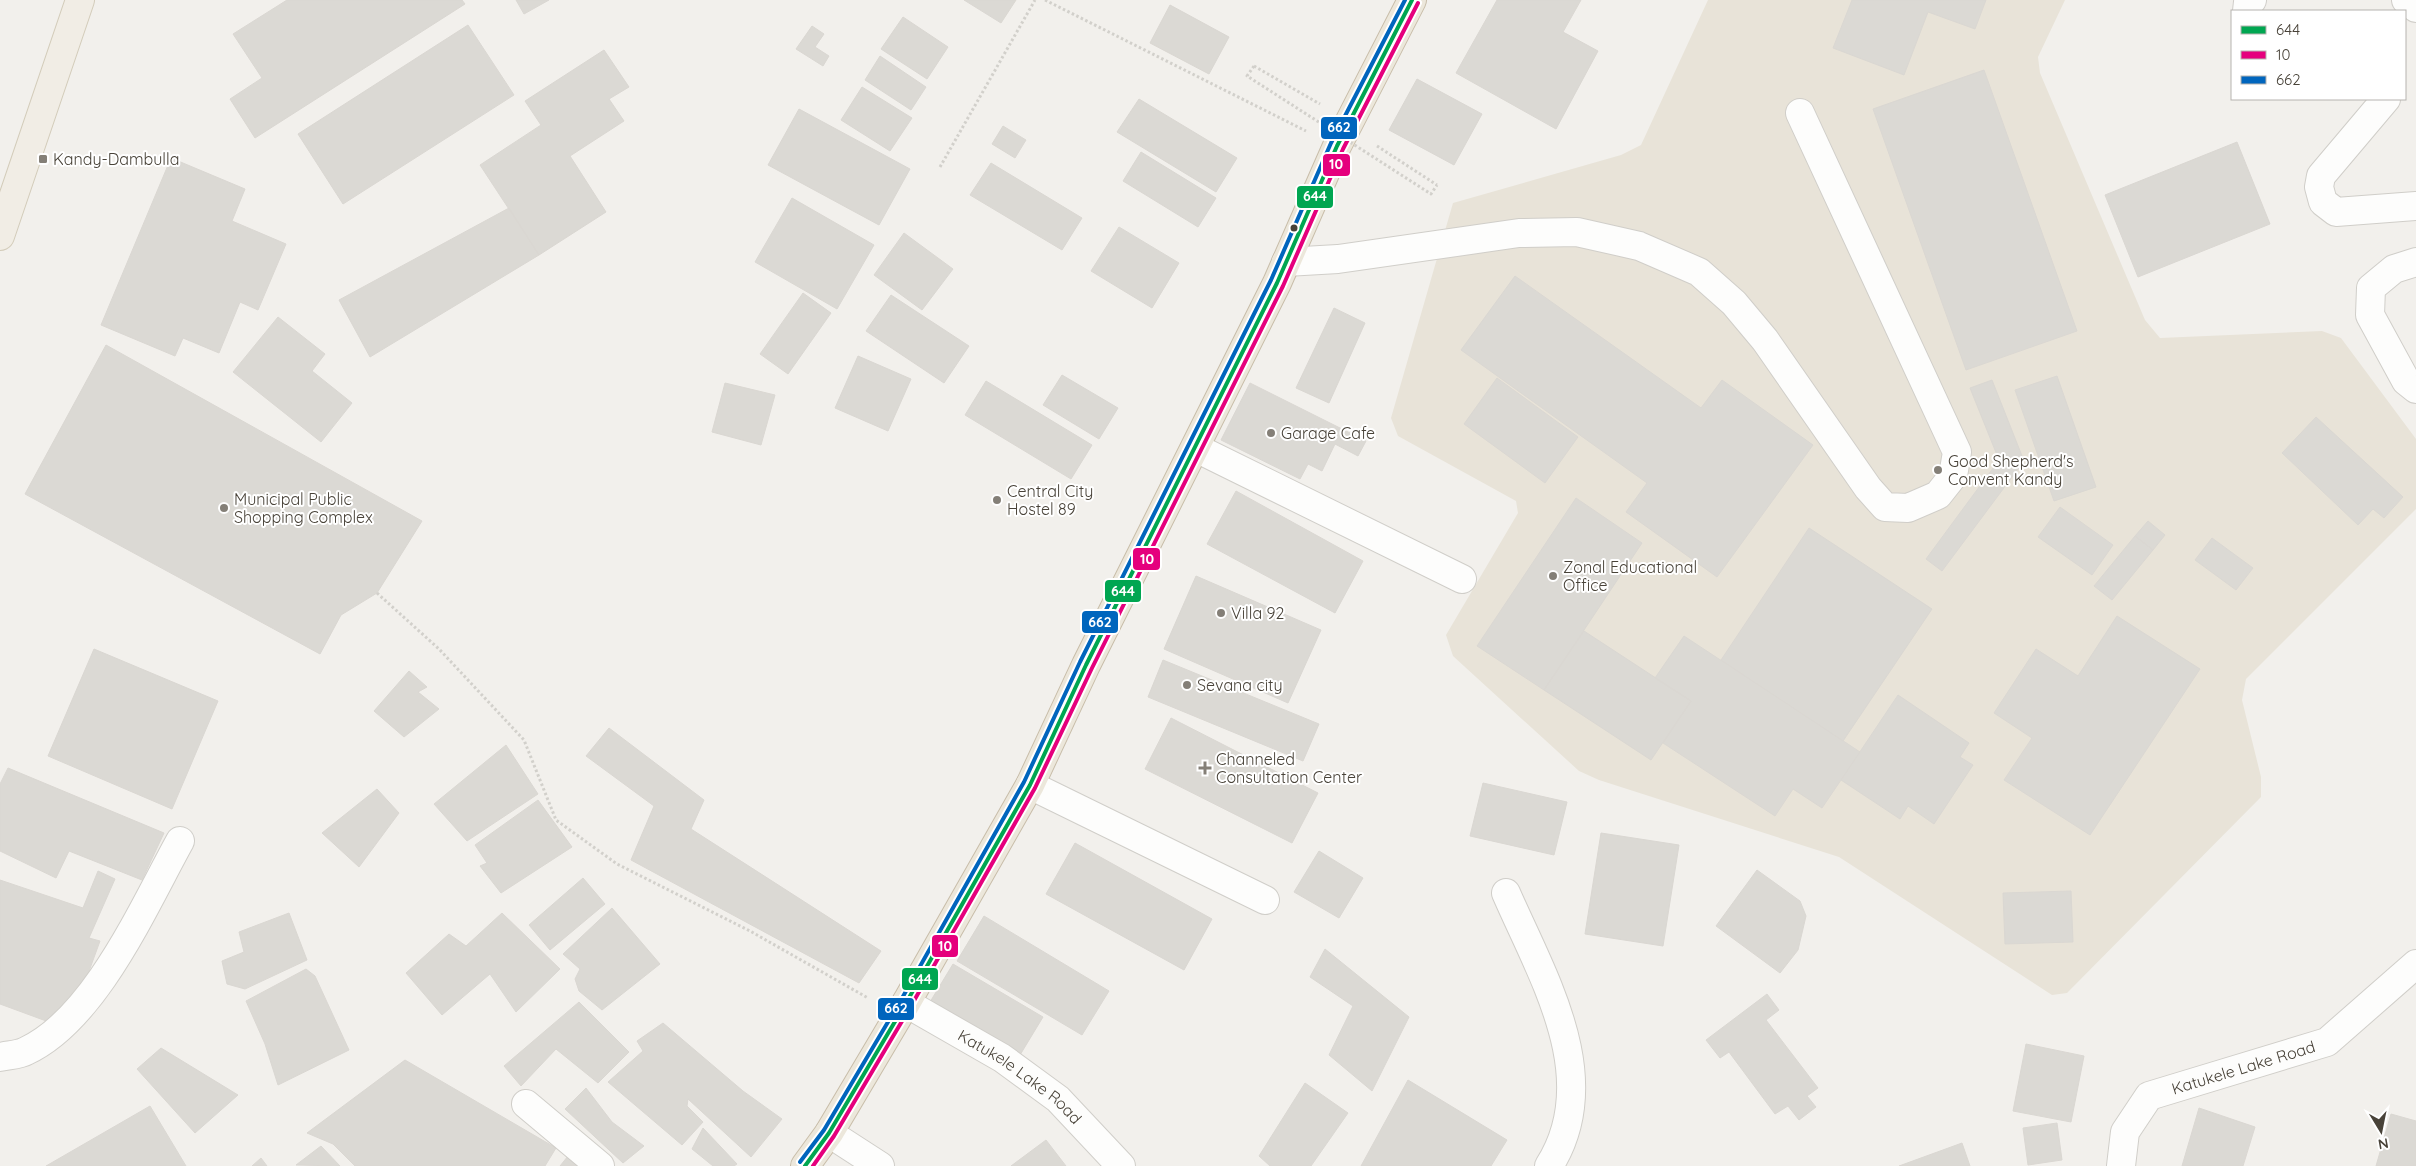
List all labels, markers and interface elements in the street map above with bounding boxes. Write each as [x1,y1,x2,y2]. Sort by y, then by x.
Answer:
legend [2231,10,2406,100]
text: 644 [2276,20,2300,39]
text: 10 [2276,45,2291,64]
text: 662 [2276,70,2300,89]
line badge: 662 [1320,116,1358,140]
text: 662 [1327,118,1351,136]
place label: Kandy-Dambulla [53,149,179,169]
marker: Kandy-Dambulla [37,153,49,165]
line badge: 10 [1322,153,1351,177]
text: 10 [1329,155,1343,173]
line badge: 644 [1296,185,1334,209]
text: 644 [1303,187,1327,205]
unlabelled marker [1289,223,1299,233]
place label: Garage Cafe [1281,423,1375,443]
marker: Garage Cafe [1265,427,1277,439]
place label: Good Shepherd's Convent Kandy [1948,451,2074,489]
marker: Good Shepherd's Convent Kandy [1932,464,1944,476]
place label: Central City Hostel 89 [1007,481,1093,519]
place label: Municipal Public Shopping Complex [234,489,373,527]
marker: Central City Hostel 89 [991,494,1003,506]
marker: Municipal Public Shopping Complex [218,502,230,514]
line badge: 10 [1132,547,1161,571]
text: 10 [1140,550,1154,568]
place label: Zonal Educational Office [1563,557,1697,595]
marker: Zonal Educational Office [1547,570,1559,582]
line badge: 644 [1104,579,1142,603]
text: 644 [1111,582,1135,600]
place label: Villa 92 [1231,603,1284,623]
marker: Villa 92 [1215,607,1227,619]
line badge: 662 [1081,610,1119,634]
text: 662 [1088,613,1112,631]
place label: Sevana city [1197,675,1283,695]
marker: Sevana city [1181,679,1193,691]
place label: Channeled Consultation Center [1216,749,1362,787]
marker: Channeled Consultation Center [1198,761,1212,775]
line badge: 10 [931,934,959,958]
text: 10 [938,937,952,955]
line badge: 644 [901,967,939,991]
text: 644 [908,970,932,988]
line badge: 662 [877,997,915,1021]
text: 662 [884,999,908,1017]
street label: Katukele Lake Road [954,1025,1086,1128]
street label: Katukele Lake Road [2169,1036,2317,1099]
north arrow [2356,1106,2406,1156]
text: N [2377,1134,2390,1154]

